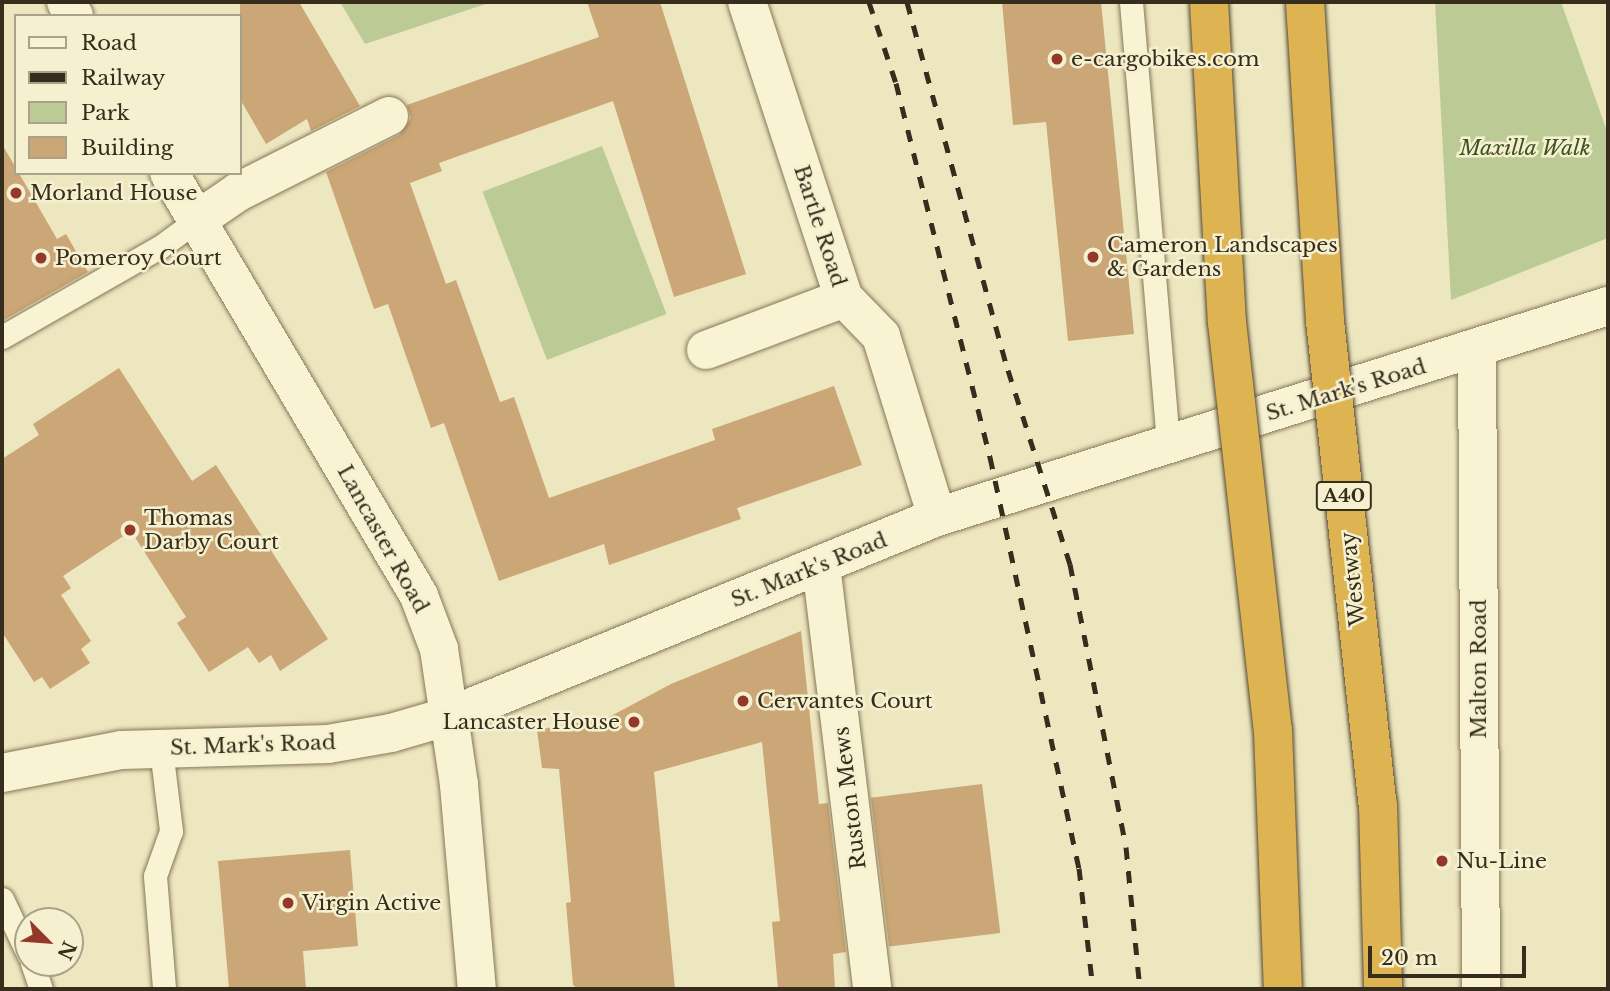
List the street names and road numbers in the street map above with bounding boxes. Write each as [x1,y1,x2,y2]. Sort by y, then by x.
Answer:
street label: Bartle Road [788,162,852,290]
street label: St. Mark's Road [1263,354,1429,426]
street label: Lancaster Road [332,460,434,618]
road number: A40 [1314,481,1374,512]
street label: St. Mark's Road [727,527,891,613]
street label: Westway [1336,531,1370,627]
street label: Malton Road [1466,599,1492,739]
street label: Ruston Mews [829,725,871,871]
street label: St. Mark's Road [170,730,336,760]

